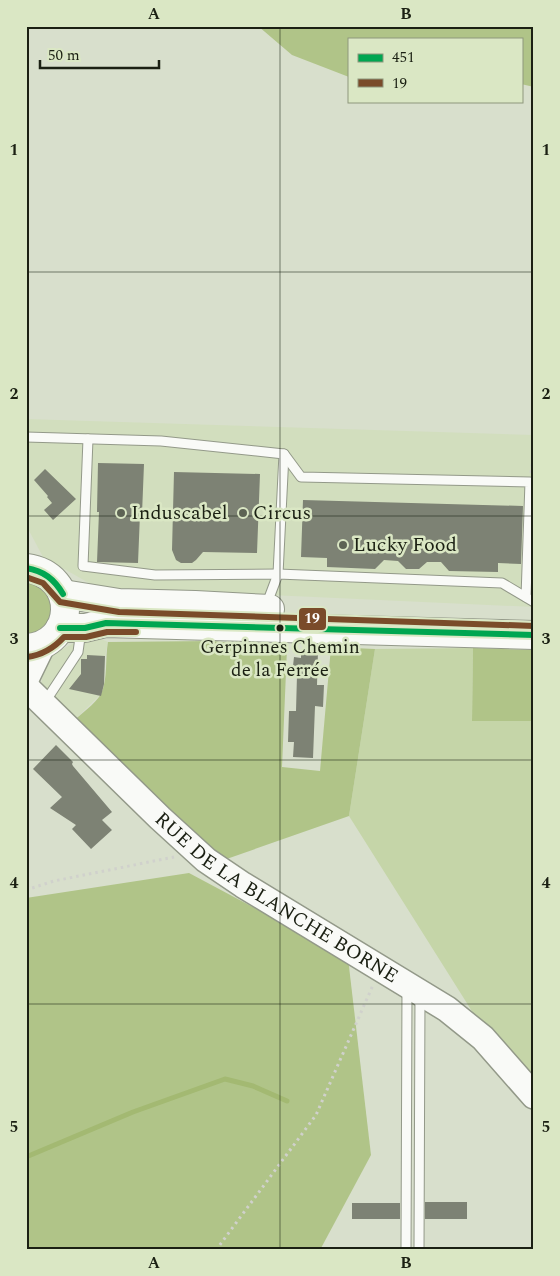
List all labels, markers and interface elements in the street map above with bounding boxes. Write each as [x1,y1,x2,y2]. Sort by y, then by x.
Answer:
text: A [148,2,161,26]
text: B [400,2,412,26]
scale bar [40,38,159,70]
legend [348,38,522,102]
text: 50 m [48,44,80,67]
text: 451 [392,46,415,69]
text: 19 [392,72,407,95]
text: 1 [10,138,18,162]
text: 1 [542,138,550,162]
text: 2 [10,382,19,406]
text: 2 [542,382,551,406]
place label: Induscabel [131,498,228,528]
place label: Circus [253,498,311,528]
marker: Induscabel [115,507,127,519]
marker: Circus [237,507,249,519]
place label: Lucky Food [353,530,457,560]
marker: Lucky Food [337,539,349,551]
line badge: 19 [298,607,327,631]
text: 19 [304,608,320,629]
marker: Gerpinnes Chemin de la Ferrée [275,623,285,633]
text: 3 [10,627,19,651]
text: 3 [542,627,551,651]
place label: Gerpinnes Chemin de la Ferrée [200,633,360,685]
street label: RUE DE LA BLANCHE BORNE [148,805,404,991]
text: 4 [10,871,19,895]
text: 4 [542,871,551,895]
text: 5 [10,1115,18,1139]
text: 5 [542,1115,550,1139]
text: A [148,1251,161,1275]
text: B [400,1251,412,1275]

